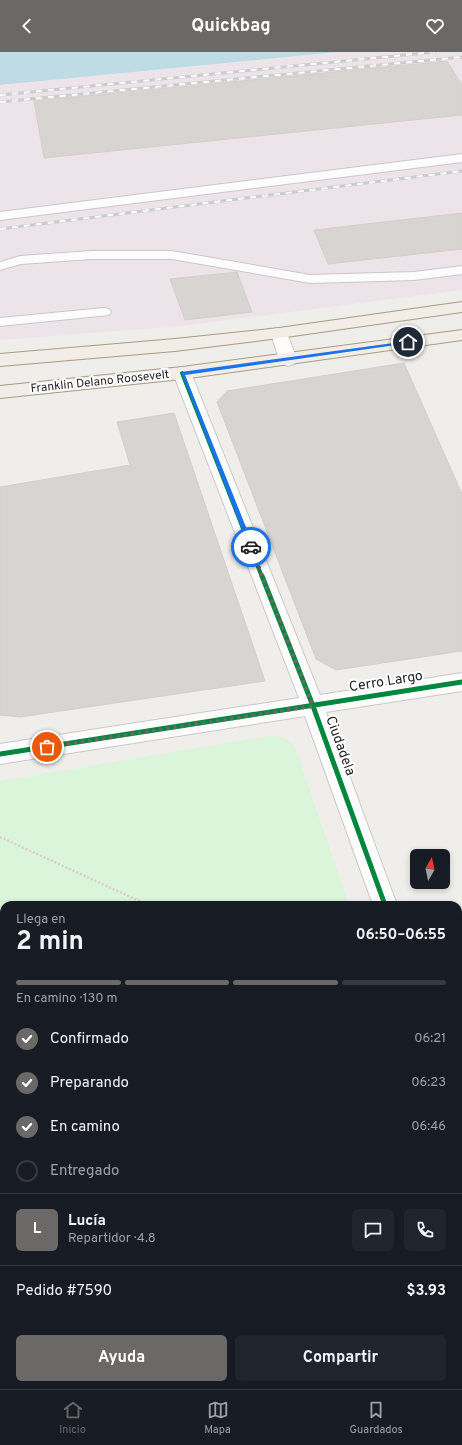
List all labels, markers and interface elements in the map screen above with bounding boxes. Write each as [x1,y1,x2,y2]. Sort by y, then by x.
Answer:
icon: back [16,15,38,37]
text: Quickbag [191,15,271,38]
icon: heart [424,15,446,37]
pin [391,325,425,359]
icon: home [397,331,419,353]
street label: Franklin Delano Roosevelt [30,367,170,397]
courier [231,527,271,567]
icon: car [240,536,262,558]
street label: Cerro Largo [348,668,424,696]
street label: Ciudadela [321,714,359,778]
pin [30,730,64,764]
icon: bag [36,736,58,758]
north arrow [410,849,450,889]
map controls [410,849,450,889]
text: Llega en [16,912,66,928]
text: 2 min [16,926,84,959]
text: 06:50–06:55 [356,926,446,945]
text: En camino · 130 m [16,991,118,1007]
icon: check [16,1028,38,1050]
text: Confirmado [50,1030,129,1049]
text: 06:21 [414,1031,446,1047]
icon: check [16,1072,38,1094]
text: Preparando [50,1074,129,1093]
text: 06:23 [411,1075,446,1091]
icon: check [16,1116,38,1138]
text: En camino [50,1118,120,1137]
text: 06:46 [411,1119,446,1135]
text: Entregado [50,1162,119,1181]
button: chat [352,1209,394,1251]
button: phone [404,1209,446,1251]
text: Lucía [68,1212,106,1231]
text: L [33,1220,41,1239]
text: Repartidor · 4.8 [68,1231,156,1247]
text: Pedido #7590 [16,1282,112,1301]
text: $3.93 [406,1282,446,1301]
button: Ayuda [16,1335,227,1381]
button: Compartir [235,1335,446,1381]
tab: Inicio [59,1399,86,1437]
tab: Mapa [204,1399,231,1437]
tab: Guardados [349,1399,403,1437]

